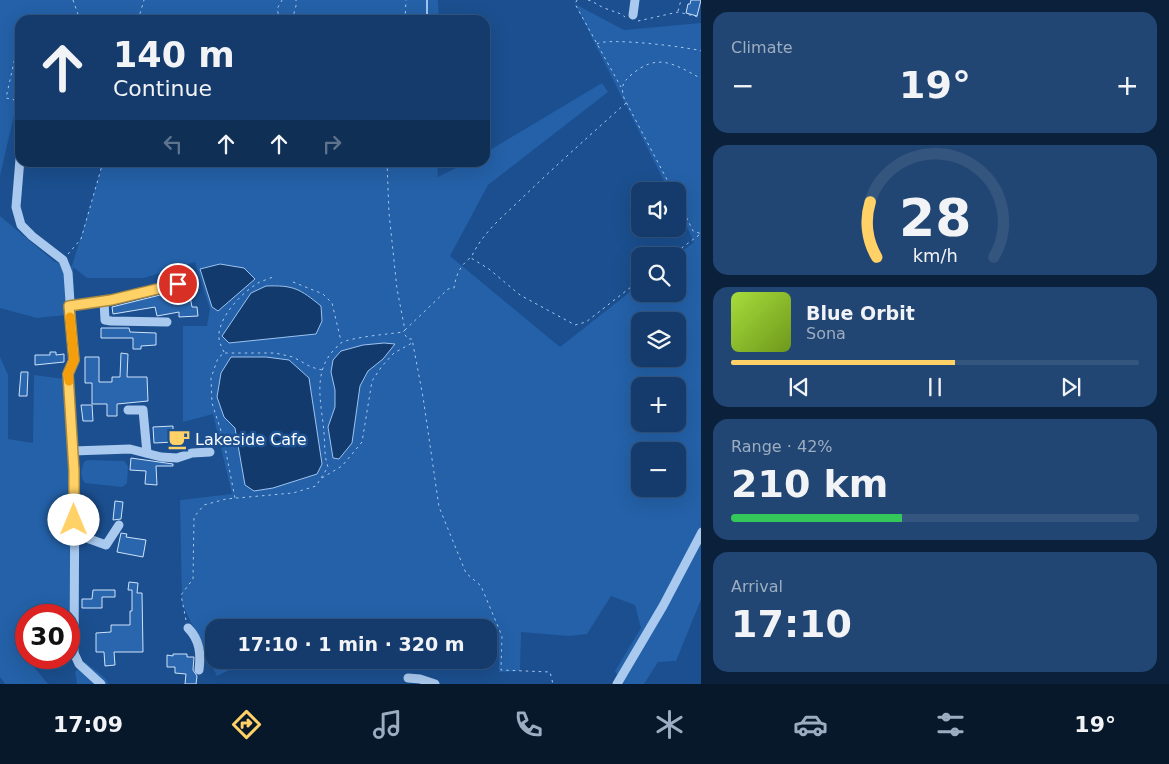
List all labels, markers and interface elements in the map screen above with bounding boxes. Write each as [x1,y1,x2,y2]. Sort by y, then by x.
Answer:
icon: ahead [30,35,95,100]
text: 140 m [113,35,235,75]
text: Climate [731,38,793,57]
text: 19° [899,63,971,107]
text: − [731,69,754,102]
text: + [1116,69,1139,102]
text: Continue [113,76,212,101]
icon: left [159,130,187,158]
icon: ahead [212,130,240,158]
icon: ahead [265,130,293,158]
icon: right [318,130,346,158]
map controls [631,182,686,497]
button: sound [631,182,686,237]
text: 28 [899,188,971,248]
text: km/h [912,245,958,266]
button: search [631,247,686,302]
pin [157,263,199,305]
icon: arrive [164,270,192,298]
text: Blue Orbit [806,302,915,324]
button: layers [631,312,686,367]
text: Sona [806,324,846,343]
icon: previous [785,373,813,401]
icon: pause [921,373,949,401]
icon: next [1057,373,1085,401]
button: + [631,377,686,432]
cafe icon: Lakeside Cafe [166,426,192,452]
place label: Lakeside Cafe [195,430,307,449]
text: Range · 42% [731,437,833,456]
button: − [631,442,686,497]
text: 210 km [731,462,888,506]
position arrow [47,493,99,545]
text: Arrival [731,577,783,596]
text: 17:10 [731,602,852,646]
speed limit sign: 30 [15,604,80,669]
text: 17:10 · 1 min · 320 m [237,633,465,655]
icon: directions [229,707,264,742]
icon: music [370,707,405,742]
icon: phone [511,707,546,742]
icon: climate [652,707,687,742]
icon: car [793,707,828,742]
icon: filters [933,707,968,742]
text: 17:09 [53,712,123,737]
text: 19° [1074,712,1116,737]

